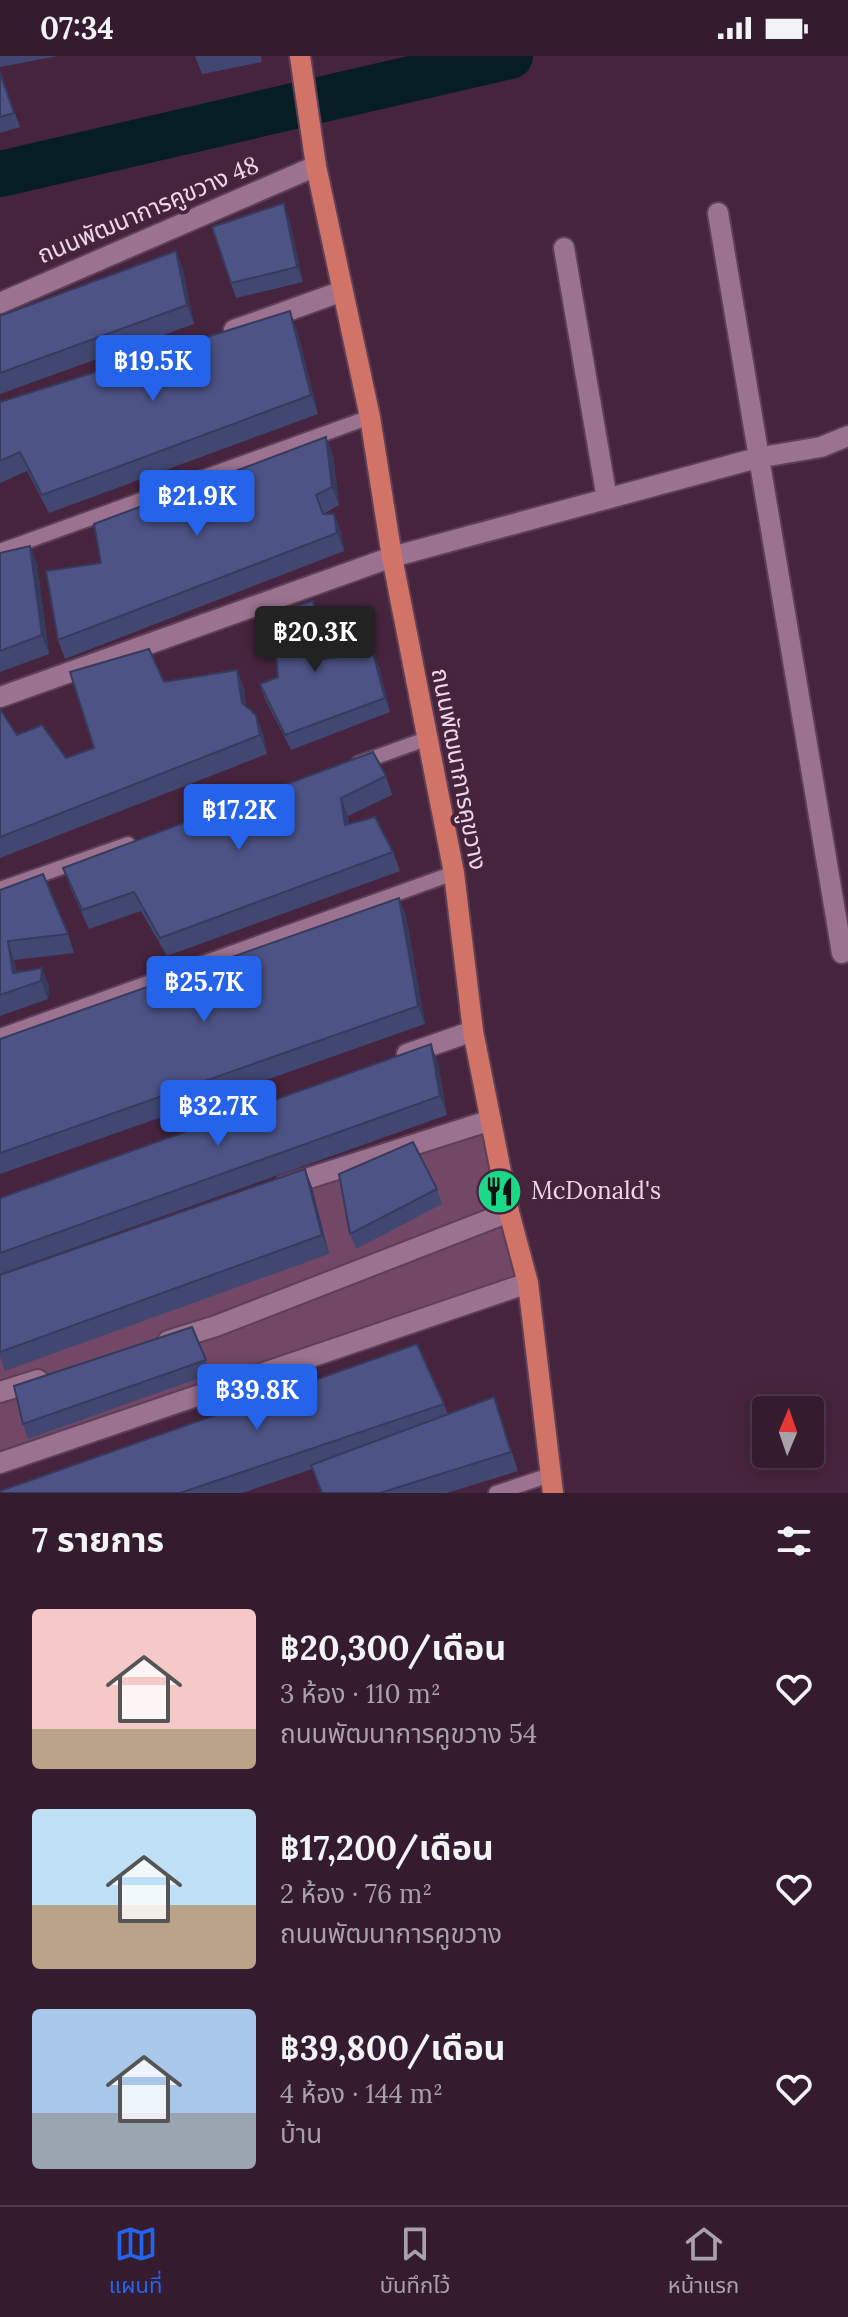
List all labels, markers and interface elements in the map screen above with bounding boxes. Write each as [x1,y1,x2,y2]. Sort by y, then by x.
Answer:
text: 07:34 [40,9,114,47]
street label: ถนนพัฒนาการคูขวาง 48 [32,149,263,270]
pin: ฿19.5K [88,335,218,403]
text: ฿19.5K [114,344,192,377]
pin: ฿21.9K [132,470,262,538]
text: ฿21.9K [157,479,237,512]
pin: ฿20.3K [250,606,380,674]
text: ฿20.3K [273,615,357,648]
street label: ถนนพัฒนาการคูขวาง [425,665,494,872]
pin: ฿17.2K [174,784,304,852]
text: ฿17.2K [202,793,276,826]
pin: ฿25.7K [139,956,269,1024]
text: ฿25.7K [164,965,244,998]
pin: ฿32.7K [153,1080,283,1148]
text: ฿32.7K [178,1089,258,1122]
restaurant icon: McDonald's [476,1167,524,1215]
place label: McDonald's [531,1175,661,1206]
pin: ฿39.8K [192,1364,322,1432]
text: ฿39.8K [215,1373,299,1406]
north arrow [752,1396,824,1468]
map controls [752,1396,824,1468]
text: 7 รายการ [32,1518,164,1561]
icon: filters [772,1519,816,1563]
text: ฿20,300/เดือน [280,1626,506,1669]
icon: home [96,1641,192,1737]
icon: heart [772,1667,816,1711]
text: 3 ห้อง · 110 m² [280,1677,441,1710]
text: ถนนพัฒนาการคูขวาง 54 [280,1717,537,1750]
text: ฿17,200/เดือน [280,1826,494,1869]
icon: home [96,1841,192,1937]
icon: heart [772,1867,816,1911]
text: 2 ห้อง · 76 m² [280,1877,432,1910]
text: ถนนพัฒนาการคูขวาง [280,1917,502,1950]
text: ฿39,800/เดือน [280,2026,506,2069]
icon: home [96,2041,192,2137]
icon: heart [772,2067,816,2111]
text: 4 ห้อง · 144 m² [280,2077,443,2110]
text: บ้าน [280,2117,322,2150]
tab: แผนที่ [109,2222,162,2303]
tab: บันทึกไว้ [380,2222,450,2303]
tab: หน้าแรก [668,2222,739,2303]

